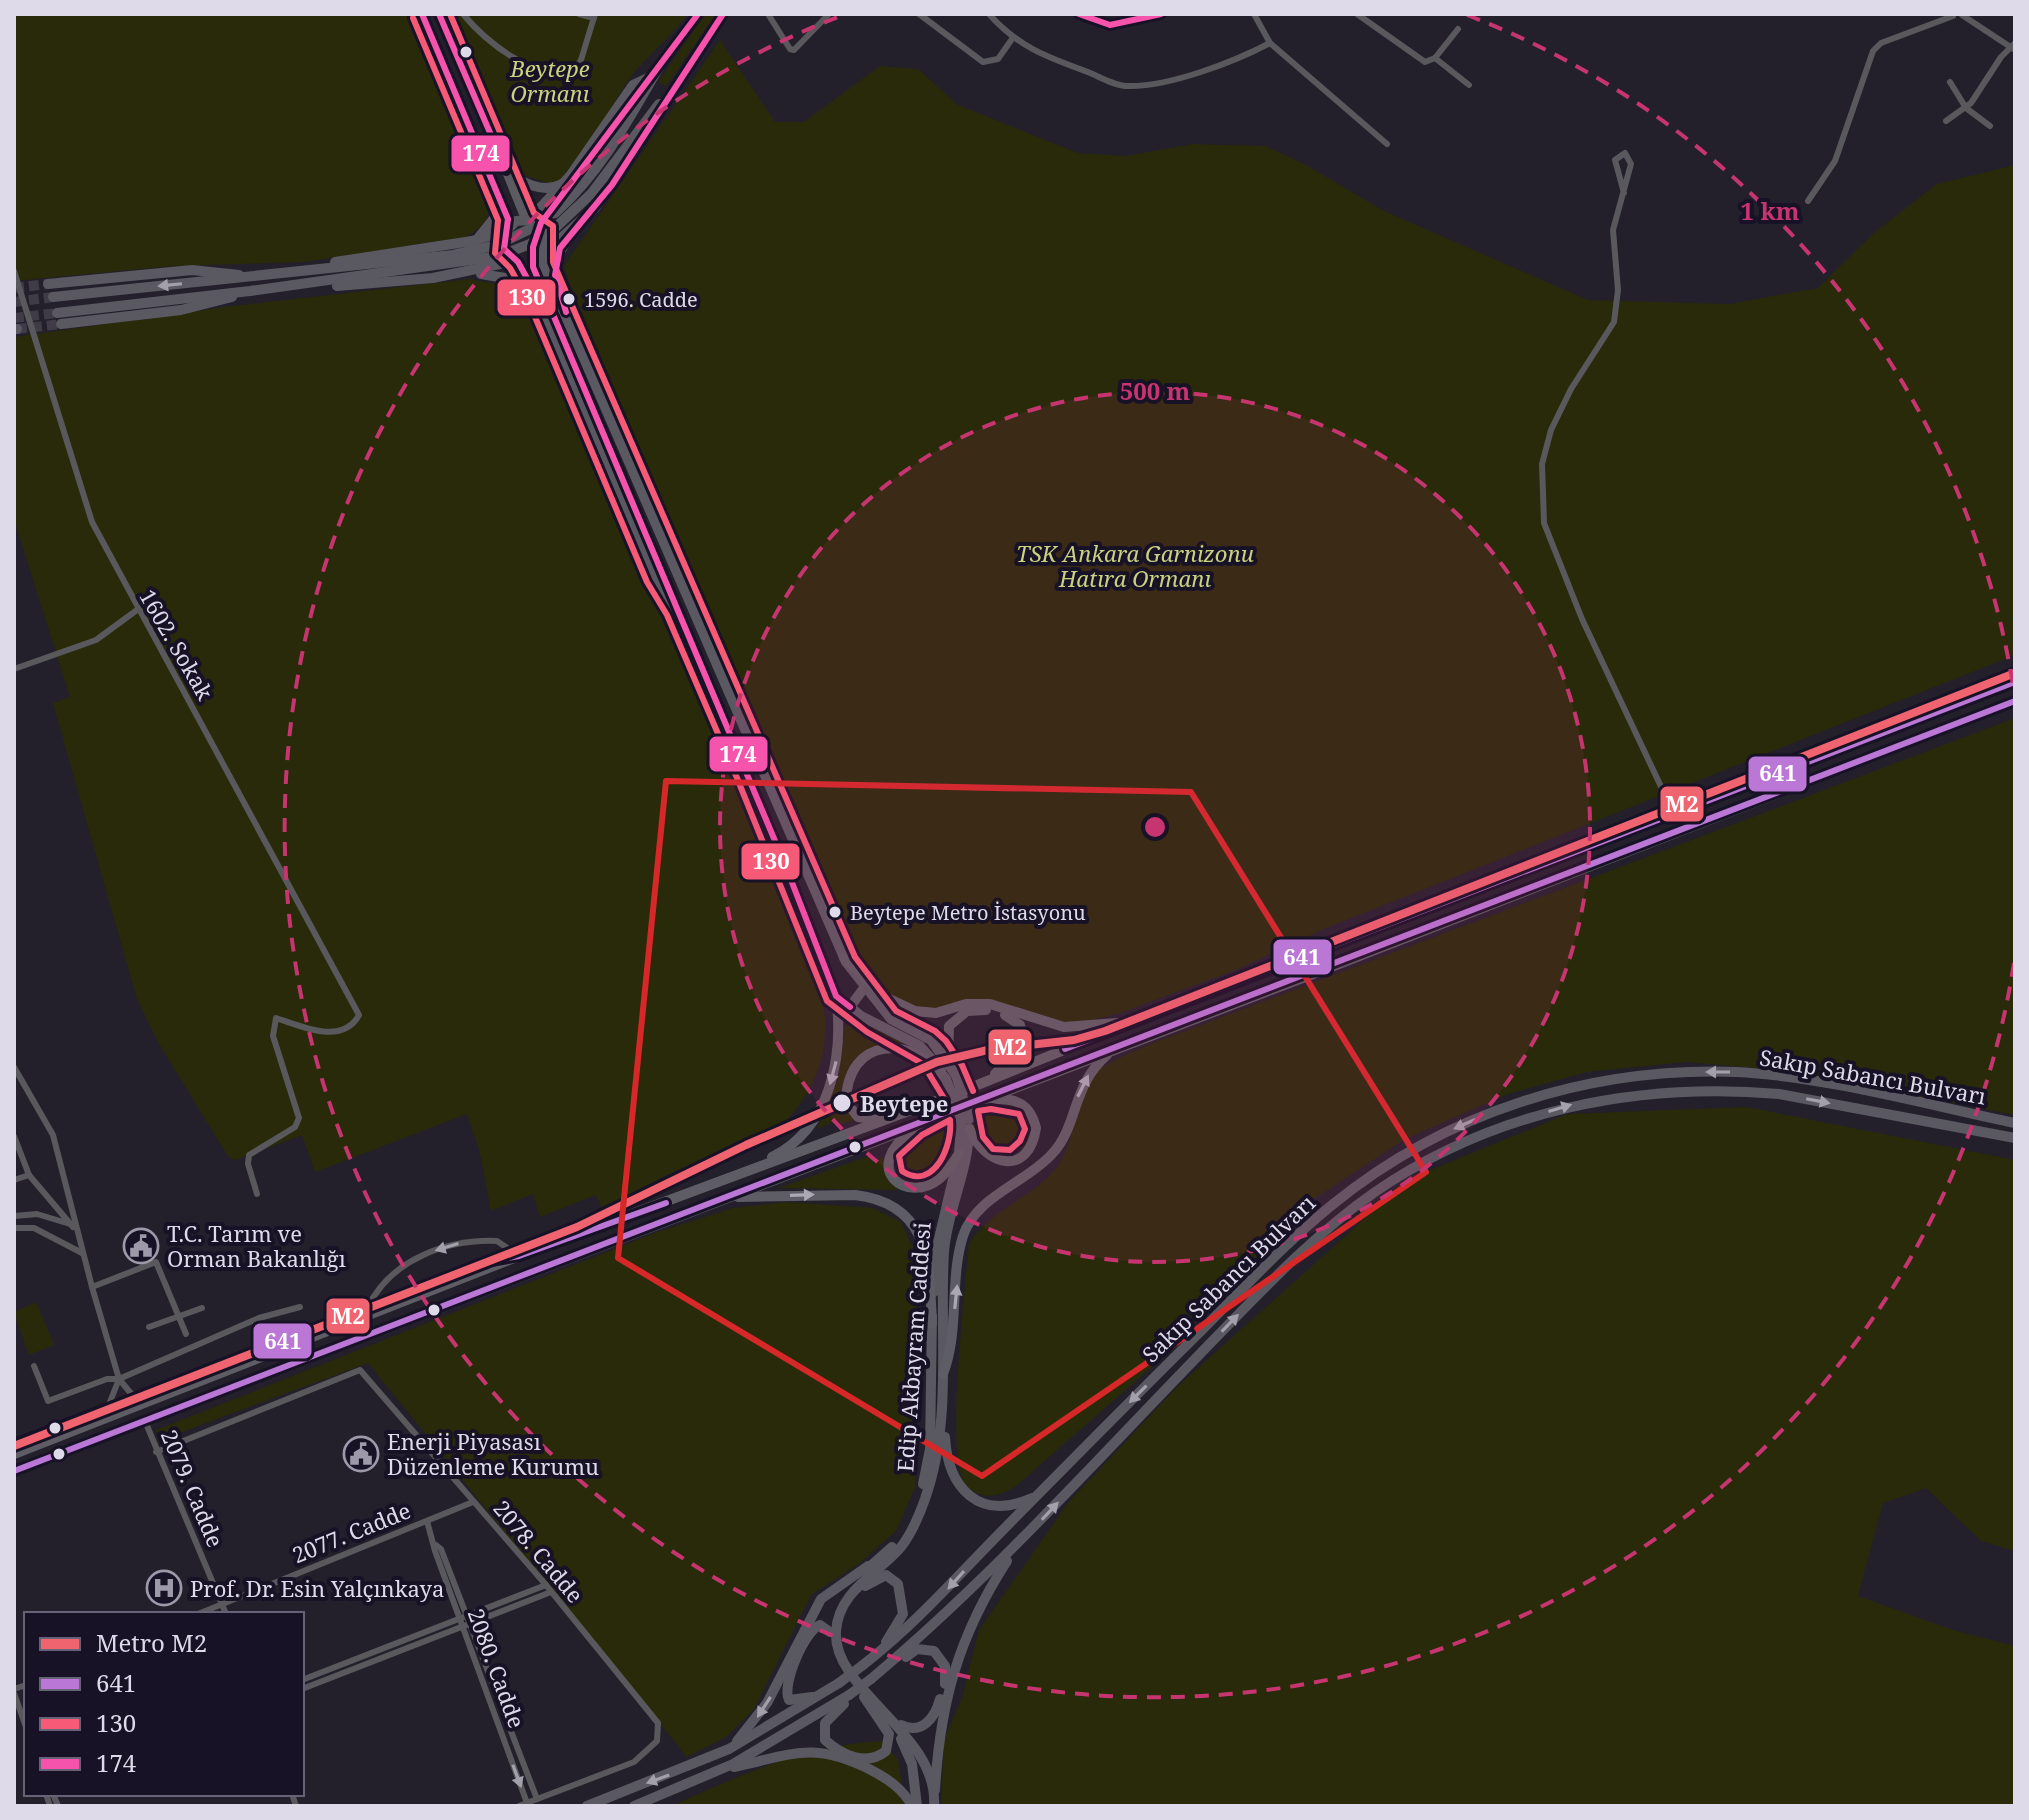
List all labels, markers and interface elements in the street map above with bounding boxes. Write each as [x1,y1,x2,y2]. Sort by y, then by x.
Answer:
unlabelled marker [458,44,474,60]
park label: Beytepe Ormanı [509,53,590,108]
line badge: 174 [450,134,511,173]
text: 174 [462,137,500,167]
text: 1 km [1741,194,1800,227]
line badge: 130 [496,278,557,317]
one-way arrow [157,279,182,292]
text: 130 [508,281,546,311]
place label: 1596. Cadde [584,286,698,313]
marker: 1596. Cadde [561,291,577,307]
text: 500 m [1120,374,1191,407]
park label: TSK Ankara Garnizonu Hatıra Ormanı [1016,538,1254,593]
street label: 1602. Sokak [133,583,221,705]
line badge: 174 [708,735,769,773]
text: 174 [719,738,757,768]
line badge: 641 [1747,755,1808,793]
text: 641 [1759,757,1797,787]
line badge: M2 [1659,785,1705,823]
text: M2 [1665,788,1699,818]
centre of rings [1141,813,1169,841]
line badge: 130 [740,842,801,881]
text: 130 [752,845,790,875]
place label: Beytepe Metro İstasyonu [850,899,1086,926]
marker: Beytepe Metro İstasyonu [827,904,843,920]
line badge: 641 [1272,938,1333,976]
text: 641 [1283,941,1321,971]
line badge: M2 [987,1028,1033,1066]
text: M2 [993,1031,1027,1061]
street label: Sakıp Sabancı Bulvarı [1758,1041,1988,1111]
one-way arrow [826,1061,839,1086]
one-way arrow [1705,1066,1730,1078]
one-way arrow [1076,1074,1090,1097]
place label: Beytepe [860,1088,948,1118]
marker: Beytepe [831,1092,853,1114]
one-way arrow [1806,1096,1831,1108]
one-way arrow [1548,1101,1572,1114]
one-way arrow [1454,1117,1477,1130]
unlabelled marker [847,1139,863,1155]
one-way arrow [790,1188,815,1201]
street label: Sakıp Sabancı Bulvarı [1135,1188,1321,1368]
place label: T.C. Tarım ve Orman Bakanlığı [167,1218,346,1273]
street label: Edip Akbayram Caddesi [889,1221,937,1473]
public building icon: T.C. Tarım ve Orman Bakanlığı [122,1227,160,1265]
one-way arrow [435,1241,459,1254]
one-way arrow [949,1284,962,1309]
line badge: M2 [325,1297,371,1335]
text: M2 [331,1300,365,1330]
unlabelled marker [426,1302,442,1318]
one-way arrow [1220,1314,1239,1333]
line badge: 641 [252,1322,313,1360]
text: 641 [264,1325,302,1355]
one-way arrow [1129,1384,1148,1403]
unlabelled marker [47,1420,63,1436]
street label: 2079. Cadde [155,1425,231,1551]
place label: Enerji Piyasası Düzenleme Kurumu [387,1426,599,1481]
public building icon: Enerji Piyasası Düzenleme Kurumu [342,1435,380,1473]
unlabelled marker [51,1446,67,1462]
street label: 2078. Cadde [487,1493,591,1609]
street label: 2077. Cadde [287,1495,415,1569]
one-way arrow [1040,1501,1058,1520]
hospital icon: Prof. Dr. Esin Yalçınkaya [145,1569,183,1607]
one-way arrow [948,1571,966,1590]
place label: Prof. Dr. Esin Yalçınkaya [190,1573,444,1603]
street label: 2080. Cadde [462,1604,532,1732]
legend [24,1612,304,1796]
text: Metro M2 [96,1626,207,1659]
text: 641 [96,1666,136,1699]
one-way arrow [757,1696,772,1718]
text: 130 [96,1706,136,1739]
text: 174 [96,1746,137,1779]
one-way arrow [511,1764,524,1788]
one-way arrow [646,1773,670,1786]

